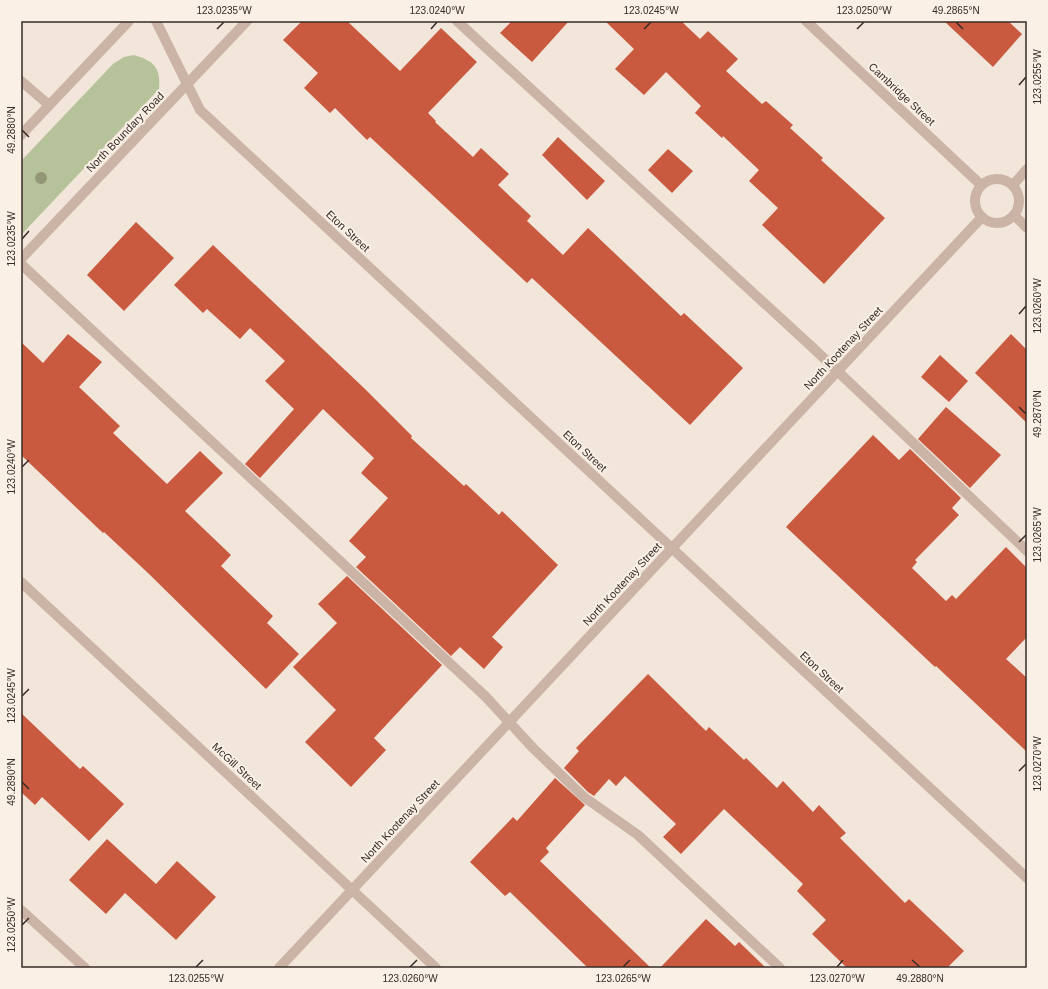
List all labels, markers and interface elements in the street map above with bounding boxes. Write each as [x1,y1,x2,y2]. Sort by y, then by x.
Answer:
text: 123.0235°W [196,5,252,16]
text: 123.0240°W [409,5,465,16]
text: 123.0245°W [623,5,679,16]
text: 123.0250°W [836,5,892,16]
text: 49.2865°N [932,5,980,16]
text: 123.0255°W [1032,49,1043,105]
street label: Cambridge Street [866,60,938,128]
street label: North Boundary Road [84,90,166,174]
text: 49.2880°N [6,106,17,154]
street label: Eton Street [324,208,372,254]
text: 123.0235°W [6,211,17,267]
text: 123.0260°W [1032,278,1043,334]
street label: North Kootenay Street [801,304,885,392]
text: 49.2870°N [1032,390,1043,438]
street label: Eton Street [561,428,609,474]
text: 123.0240°W [6,439,17,495]
text: 123.0265°W [1032,507,1043,563]
street label: North Kootenay Street [580,540,664,628]
street label: Eton Street [798,649,846,695]
text: 123.0245°W [6,668,17,724]
text: 123.0270°W [1032,736,1043,792]
street label: McGill Street [210,740,264,792]
text: 49.2890°N [6,758,17,806]
street label: North Kootenay Street [358,777,442,865]
text: 123.0250°W [6,897,17,953]
text: 123.0255°W [168,973,224,984]
text: 123.0260°W [382,973,438,984]
text: 123.0265°W [595,973,651,984]
text: 123.0270°W [809,973,865,984]
text: 49.2880°N [896,973,944,984]

